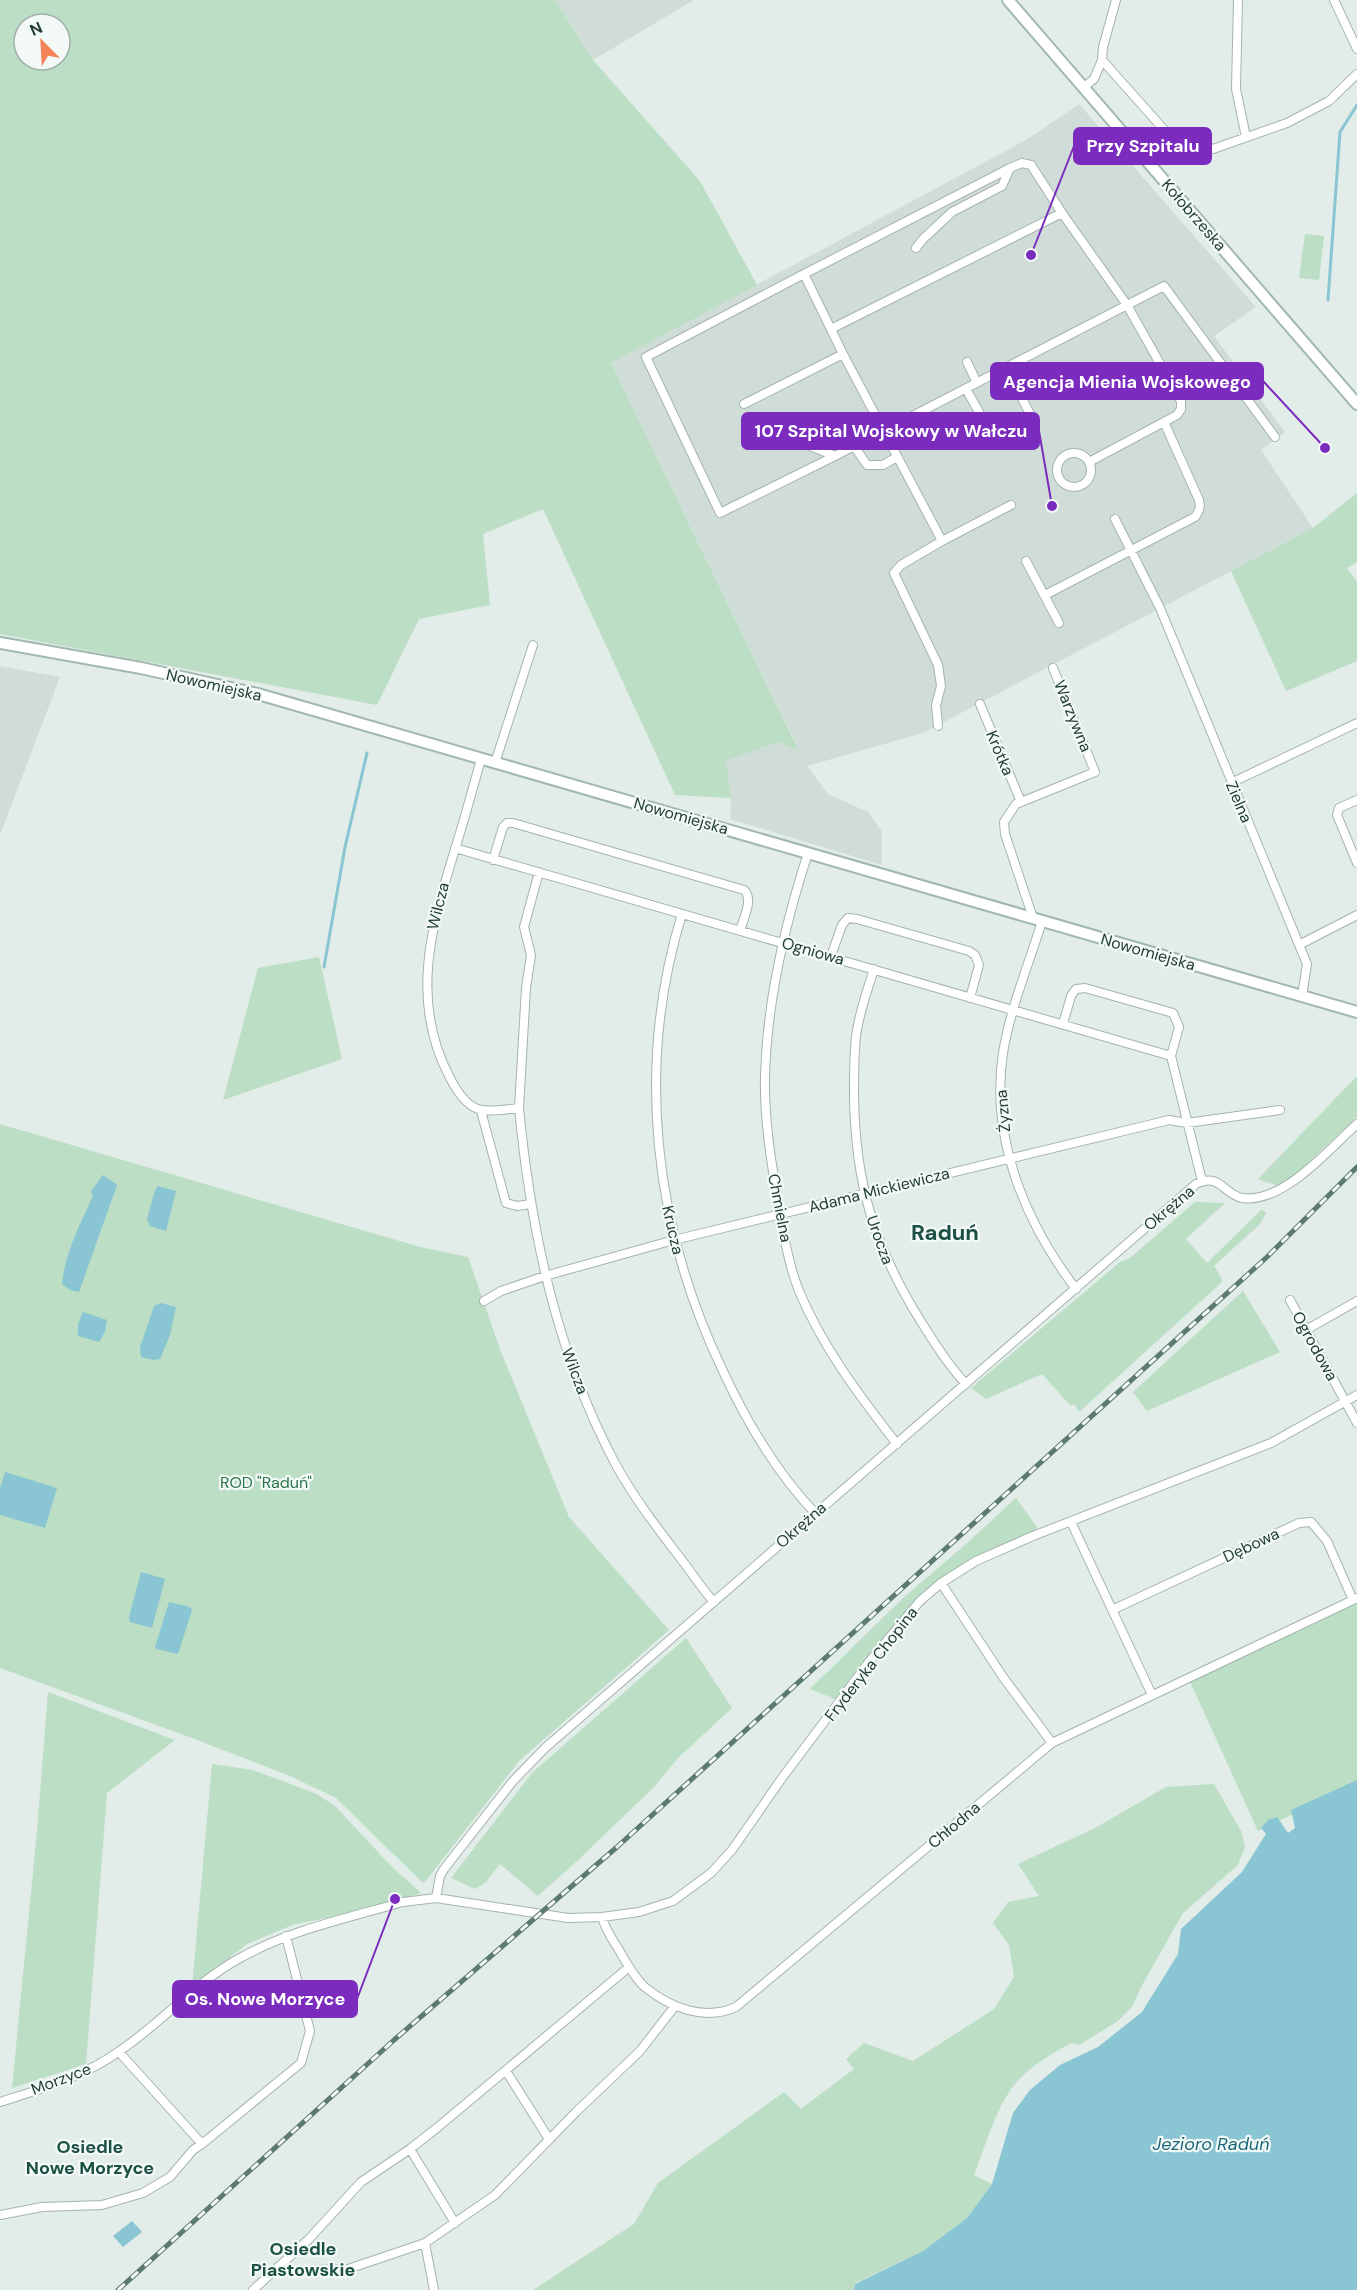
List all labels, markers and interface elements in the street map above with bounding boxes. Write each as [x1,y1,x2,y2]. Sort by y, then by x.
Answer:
north arrow [12,12,72,72]
text: N [27,17,46,41]
callout: Przy Szpitalu [1074,128,1211,164]
text: Przy Szpitalu [1087,134,1200,158]
street label: Kołobrzeska [1157,175,1231,255]
callout: Agencja Mienia Wojskowego [991,363,1263,399]
text: Agencja Mienia Wojskowego [1003,370,1251,394]
callout: 107 Szpital Wojskowy w Wałczu [742,413,1039,449]
text: 107 Szpital Wojskowy w Wałczu [755,419,1027,443]
street label: Nowomiejska [164,664,264,706]
street label: Warzywna [1049,677,1097,755]
street label: Krótka [981,727,1019,779]
street label: Zielna [1221,778,1257,826]
street label: Nowomiejska [631,792,731,840]
street label: Wilcza [422,880,454,932]
street label: Nowomiejska [1098,928,1198,976]
street label: Ogniowa [779,932,847,970]
street label: Żyzna [991,1089,1015,1133]
street label: Adama Mickiewicza [806,1162,952,1218]
street label: Chmielna [763,1172,797,1244]
street label: Okrężna [1139,1181,1199,1235]
street label: Krucza [657,1203,689,1257]
street label: Urocza [861,1213,899,1267]
district label: Raduń [911,1218,979,1247]
street label: Ogrodowa [1287,1308,1343,1384]
street label: Wilcza [557,1345,593,1397]
park label: ROD "Raduń" [220,1472,312,1493]
street label: Okrężna [771,1497,831,1553]
street label: Dębowa [1219,1523,1283,1567]
street label: Fryderyka Chopina [820,1603,922,1725]
street label: Chłodna [923,1797,985,1853]
callout: Os. Nowe Morzyce [173,1981,357,2017]
text: Os. Nowe Morzyce [185,1987,346,2011]
street label: Morzyce [28,2058,94,2100]
water label: Jezioro Raduń [1152,2132,1270,2156]
district label: Osiedle Nowe Morzyce [26,2135,154,2180]
district label: Osiedle Piastowskie [251,2237,355,2282]

